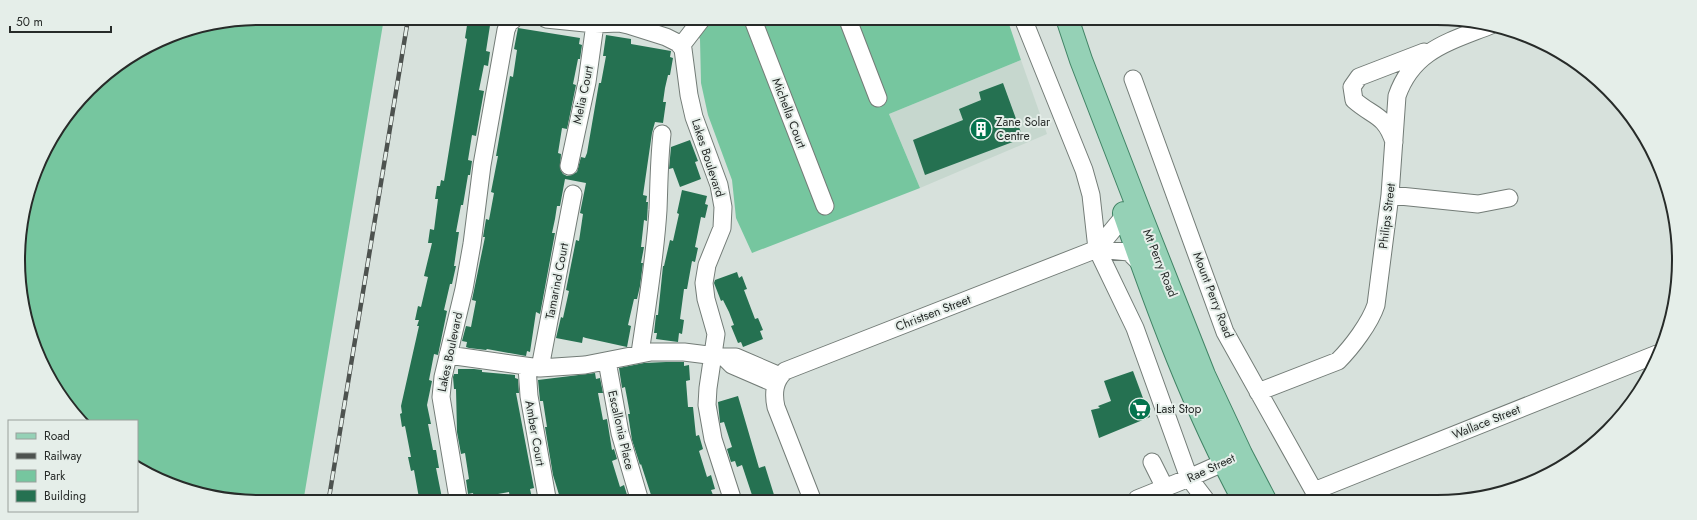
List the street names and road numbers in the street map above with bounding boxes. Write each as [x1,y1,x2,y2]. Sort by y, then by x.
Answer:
street label: Melia Court [568,64,598,126]
street label: Michella Court [767,75,811,151]
street label: Lakes Boulevard [687,117,729,199]
street label: Philips Street [1374,182,1400,250]
street label: Mt Perry Road [1138,226,1182,300]
street label: Tamarind Court [541,241,573,321]
street label: Mount Perry Road [1188,249,1238,341]
street label: Christsen Street [893,290,973,336]
street label: Lakes Boulevard [433,310,467,394]
street label: Escallonia Place [603,389,639,471]
street label: Amber Court [520,399,550,467]
street label: Wallace Street [1449,400,1523,444]
street label: Rae Street [1184,449,1238,487]

